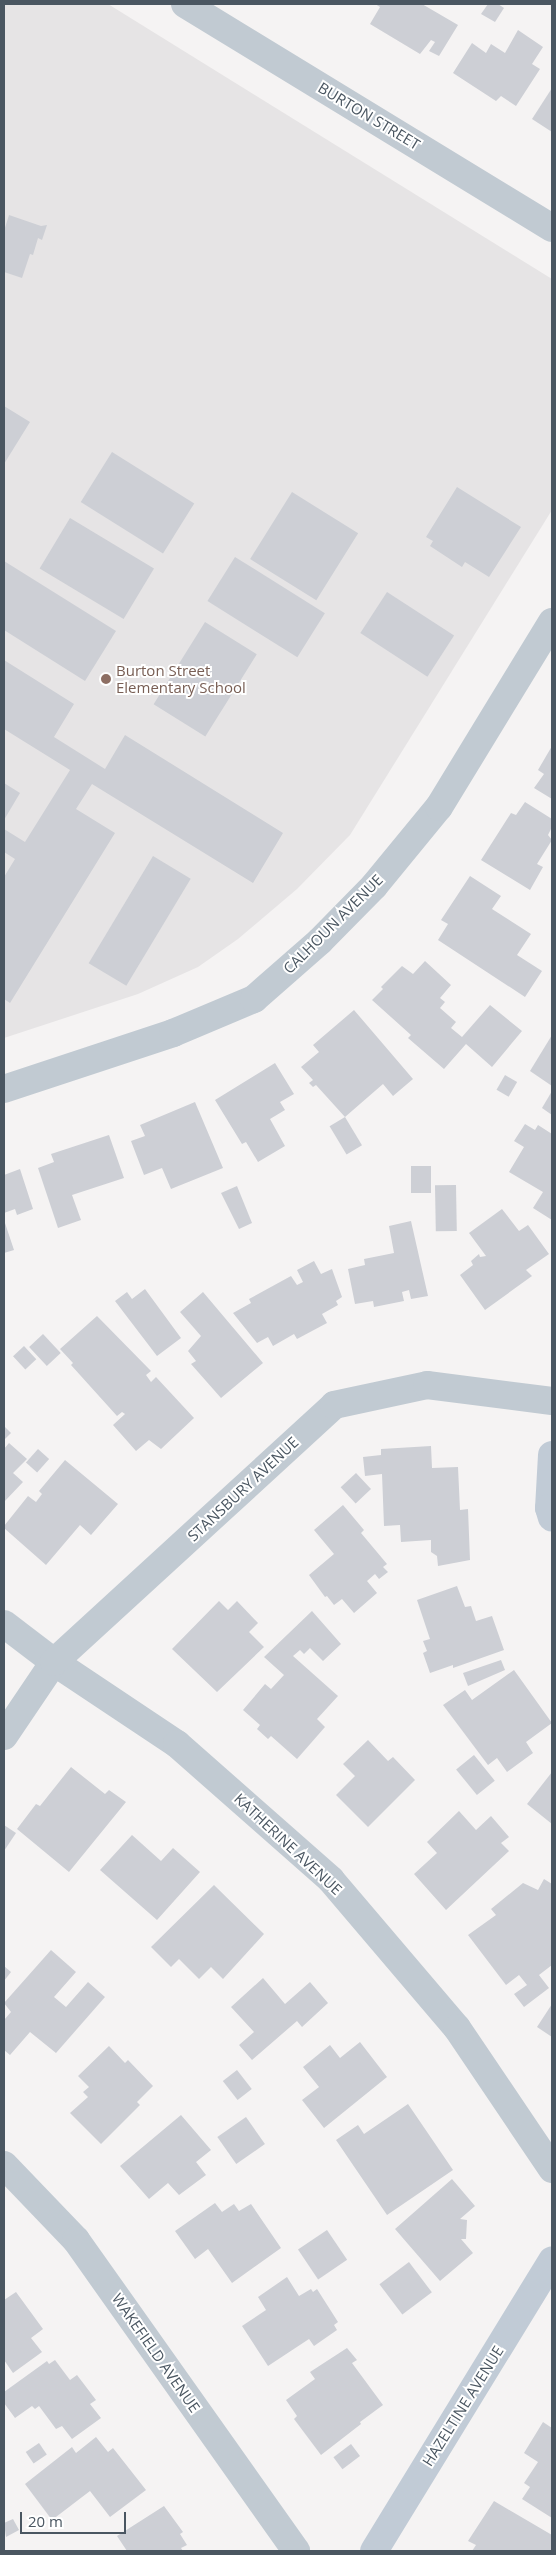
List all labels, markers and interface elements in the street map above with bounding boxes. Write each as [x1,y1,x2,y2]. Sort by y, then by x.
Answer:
street label: BURTON STREET [315,78,423,154]
place label: Burton Street Elementary School [116,661,246,696]
marker: Burton Street Elementary School [100,673,112,685]
street label: CALHOUN AVENUE [280,871,386,977]
street label: STANSBURY AVENUE [184,1433,302,1545]
street label: KATHERINE AVENUE [230,1789,346,1899]
street label: WAKEFIELD AVENUE [108,2290,204,2416]
street label: HAZELTINE AVENUE [419,2342,507,2470]
scale bar [22,2502,129,2534]
text: 20 m [28,2511,63,2531]

